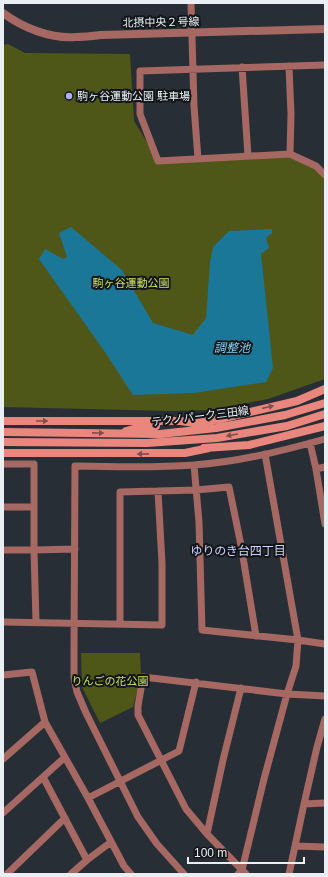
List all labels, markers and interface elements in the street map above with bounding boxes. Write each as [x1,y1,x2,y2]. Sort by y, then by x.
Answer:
street label: 北摂中央２号線 [122,15,200,29]
place label: 駒ヶ谷運動公園 駐車場 [77,90,190,102]
marker: 駒ヶ谷運動公園 駐車場 [64,91,74,101]
park label: 駒ヶ谷運動公園 [93,277,170,289]
water label: 調整池 [214,341,251,355]
street label: テクノパーク三田線 [150,404,250,428]
one-way arrow [262,404,274,410]
one-way arrow [36,418,49,424]
one-way arrow [92,430,105,436]
one-way arrow [226,432,238,438]
one-way arrow [136,451,149,457]
district label: ゆりのき台四丁目 [190,544,286,558]
park label: りんごの花公園 [72,675,149,687]
scale bar [188,839,304,865]
text: 100 m [194,846,227,860]

